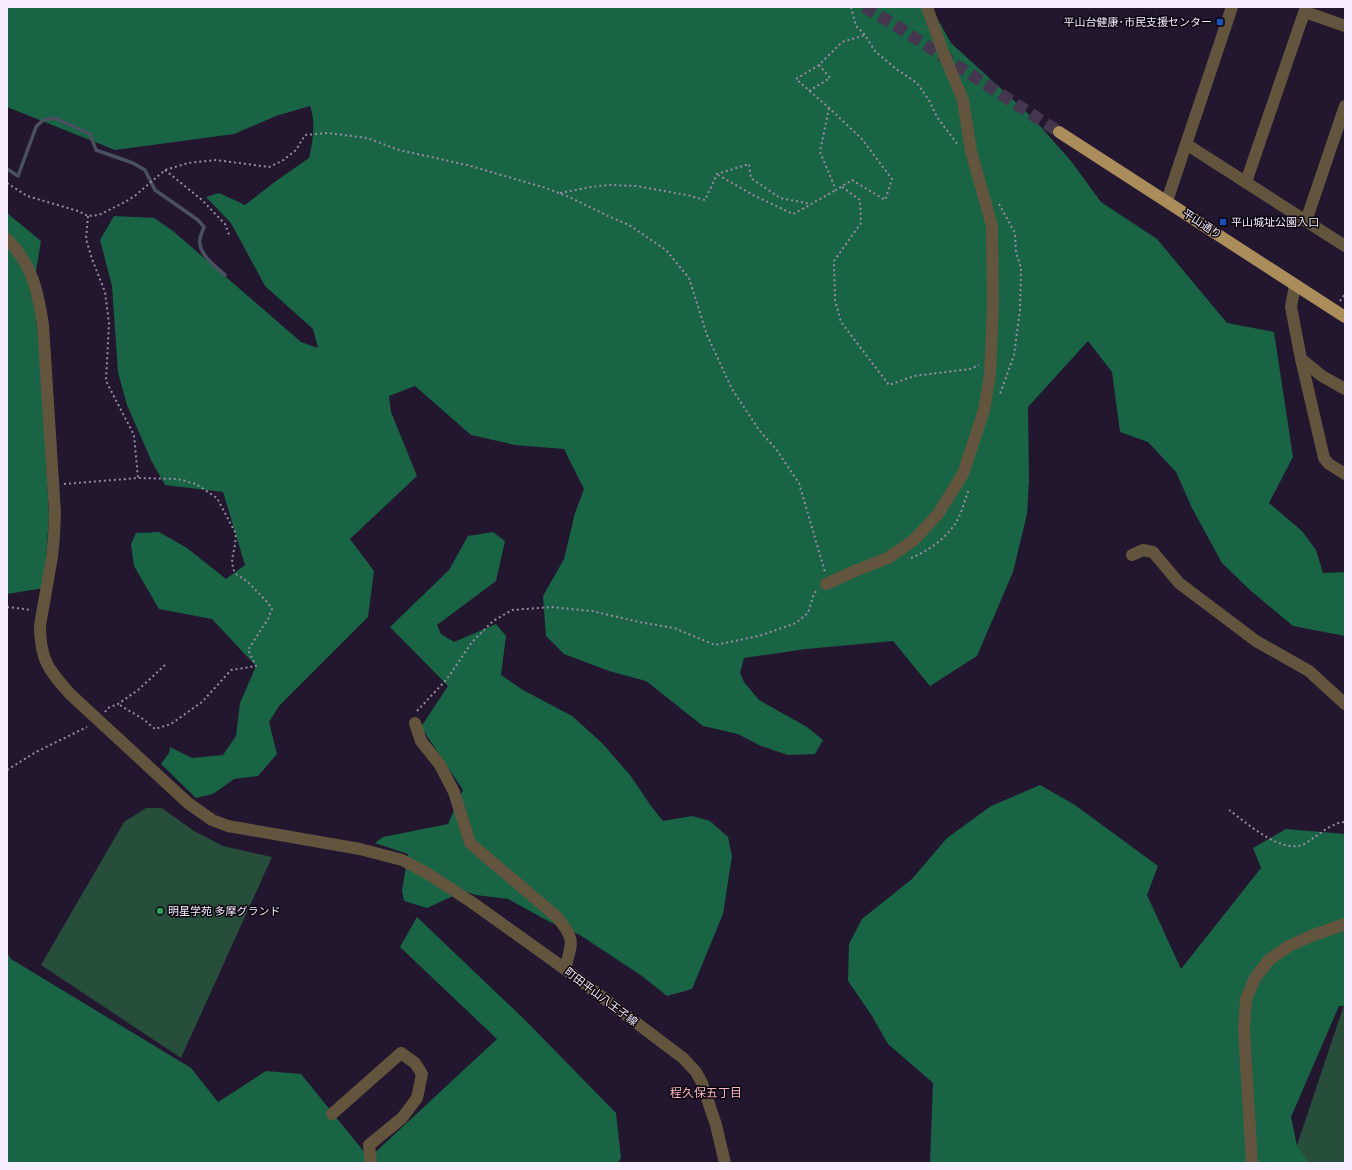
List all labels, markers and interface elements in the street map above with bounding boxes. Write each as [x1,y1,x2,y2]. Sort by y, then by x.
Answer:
place label: 平山台健康･市民支援センター [1064,16,1212,29]
marker: 平山台健康･市民支援センター [1215,17,1225,27]
street label: 平山通り [1180,207,1224,241]
place label: 平山城址公園入口 [1231,216,1319,229]
marker: 平山城址公園入口 [1218,217,1228,227]
place label: 明星学苑 多摩グランド [168,905,281,918]
marker: 明星学苑 多摩グランド [155,906,165,916]
street label: 町田平山八王子線 [562,965,640,1029]
district label: 程久保五丁目 [670,1086,742,1100]

